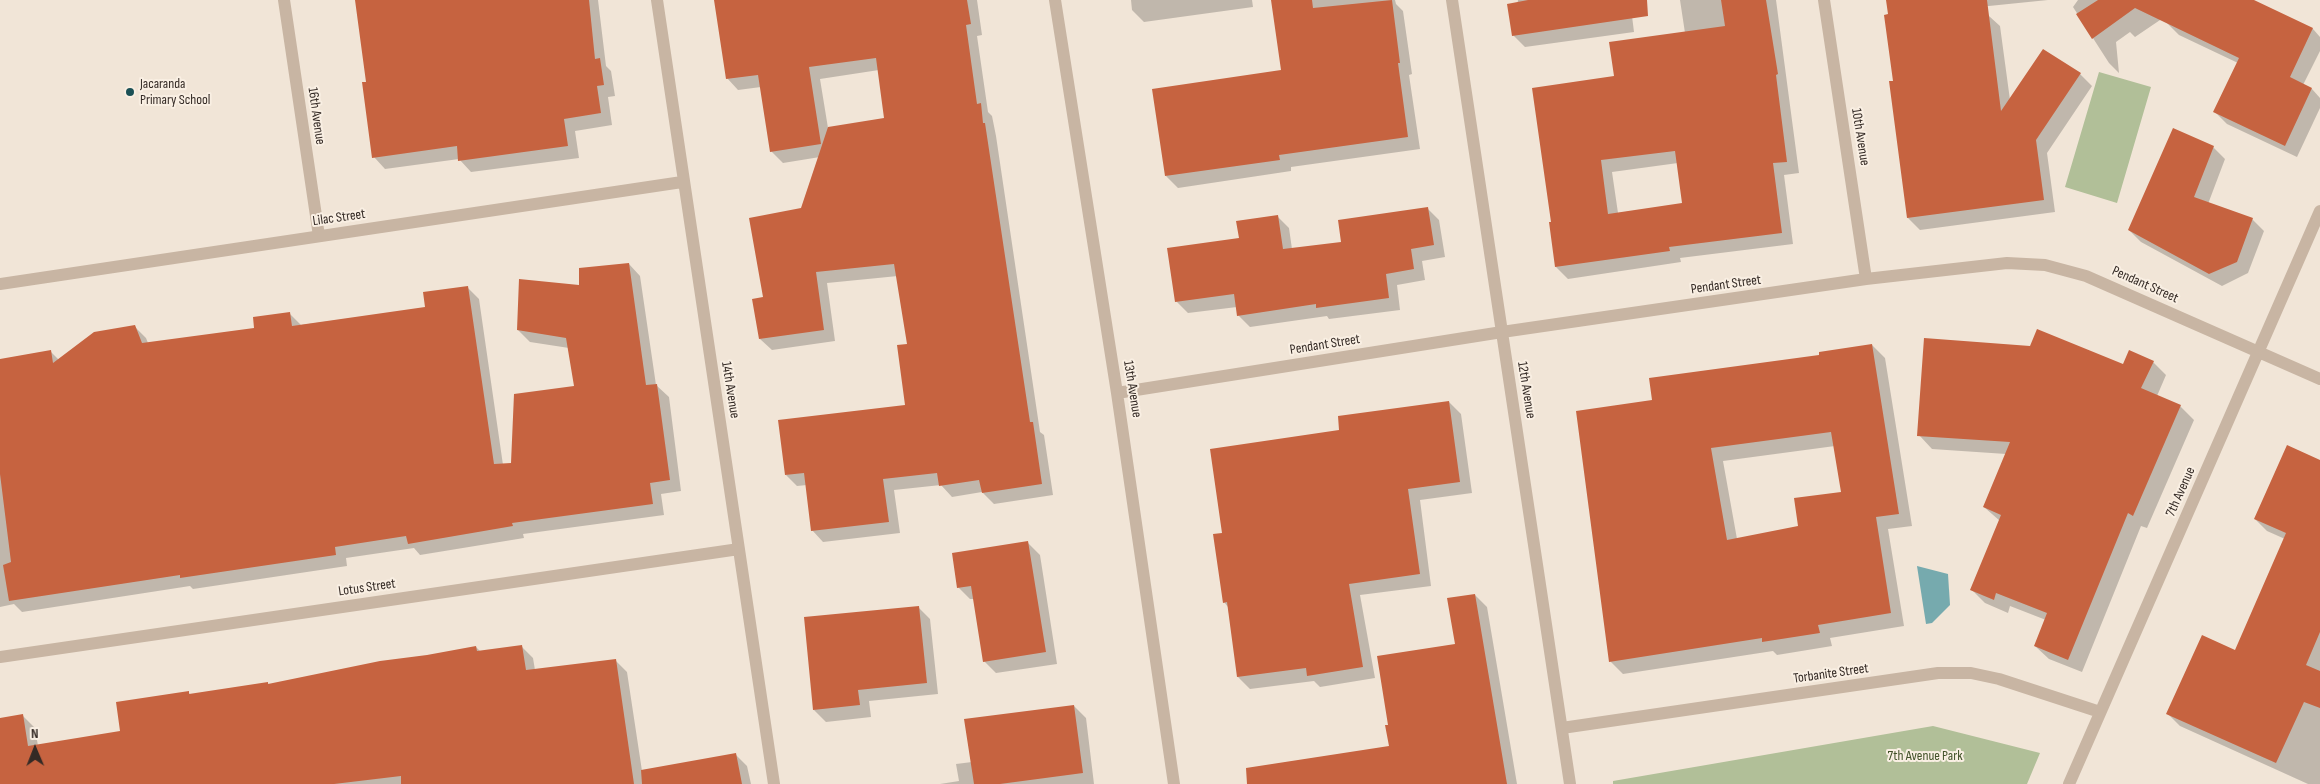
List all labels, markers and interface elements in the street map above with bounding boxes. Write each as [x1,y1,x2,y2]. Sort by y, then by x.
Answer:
place label: Jacaranda Primary School [140,76,210,108]
marker: Jacaranda Primary School [124,86,136,98]
street label: 16th Avenue [304,86,328,146]
street label: 10th Avenue [1847,107,1873,167]
street label: Lilac Street [312,206,366,230]
street label: Pendant Street [2109,263,2181,307]
street label: Pendant Street [1690,272,1762,298]
street label: Pendant Street [1289,331,1361,359]
street label: 13th Avenue [1119,359,1145,419]
street label: 14th Avenue [717,360,743,420]
street label: 12th Avenue [1513,360,1539,420]
street label: 7th Avenue [2163,465,2199,519]
street label: Lotus Street [337,576,397,600]
street label: Torbanite Street [1792,660,1870,688]
north arrow [10,724,60,774]
text: N [31,725,39,742]
park label: 7th Avenue Park [1887,748,1963,764]

